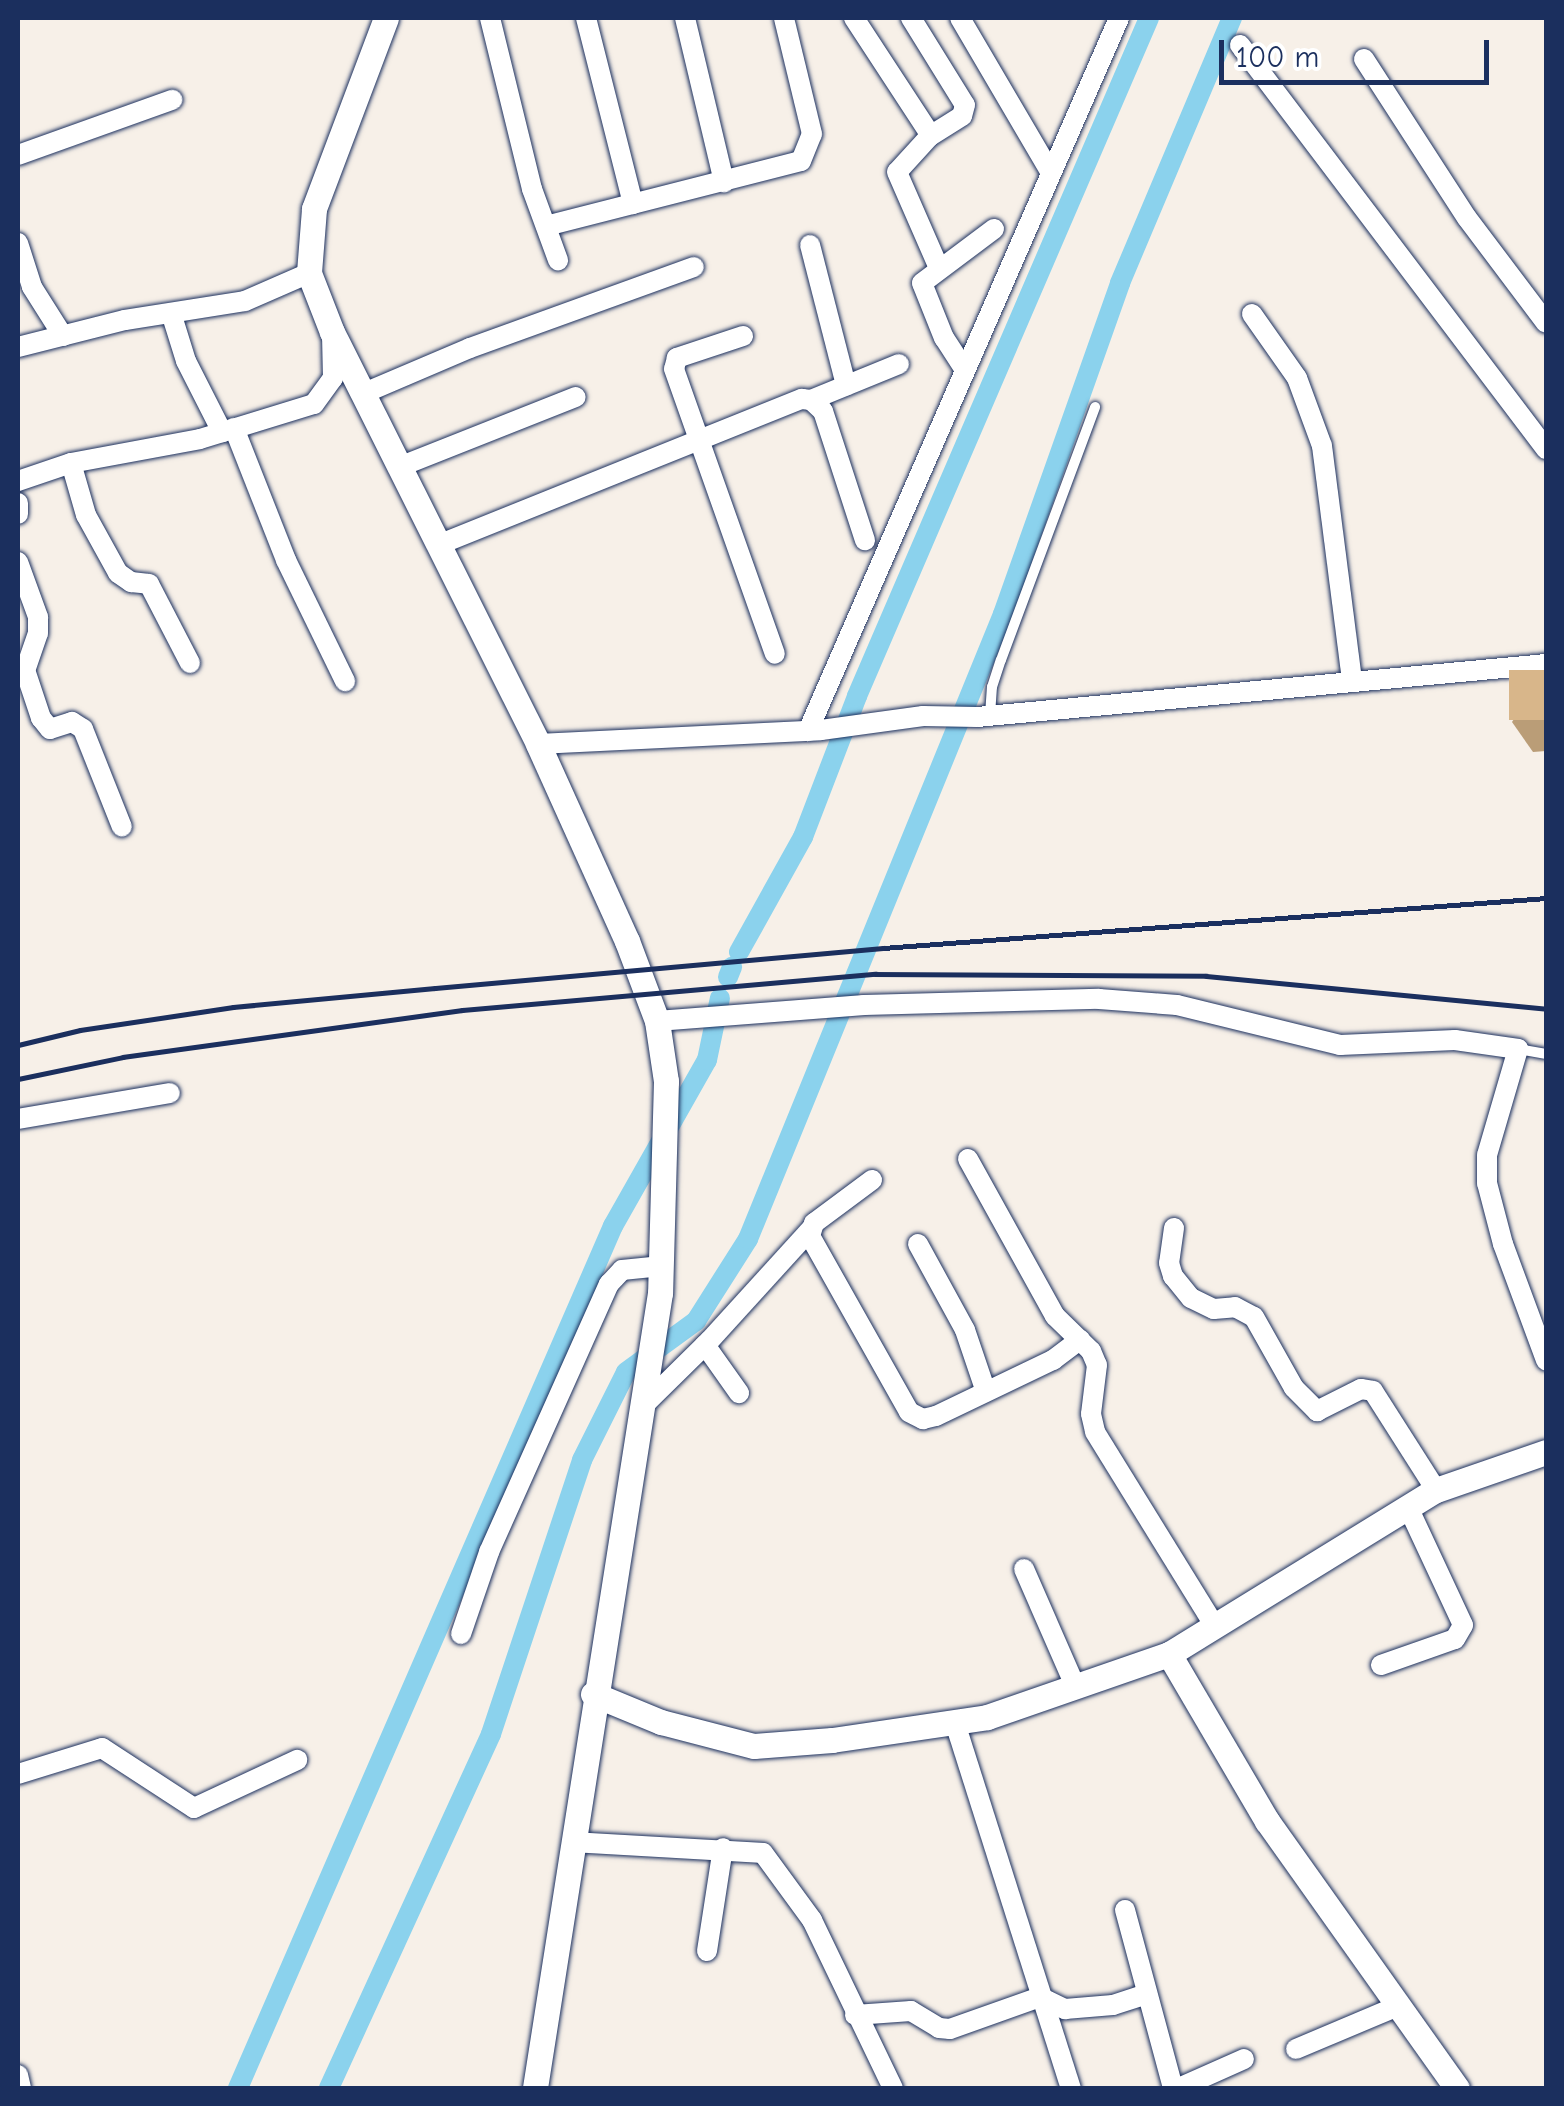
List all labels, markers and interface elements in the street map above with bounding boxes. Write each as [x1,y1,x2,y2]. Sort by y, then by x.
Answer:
scale bar [1224,20,1494,82]
text: 100 m [1236,40,1319,75]

